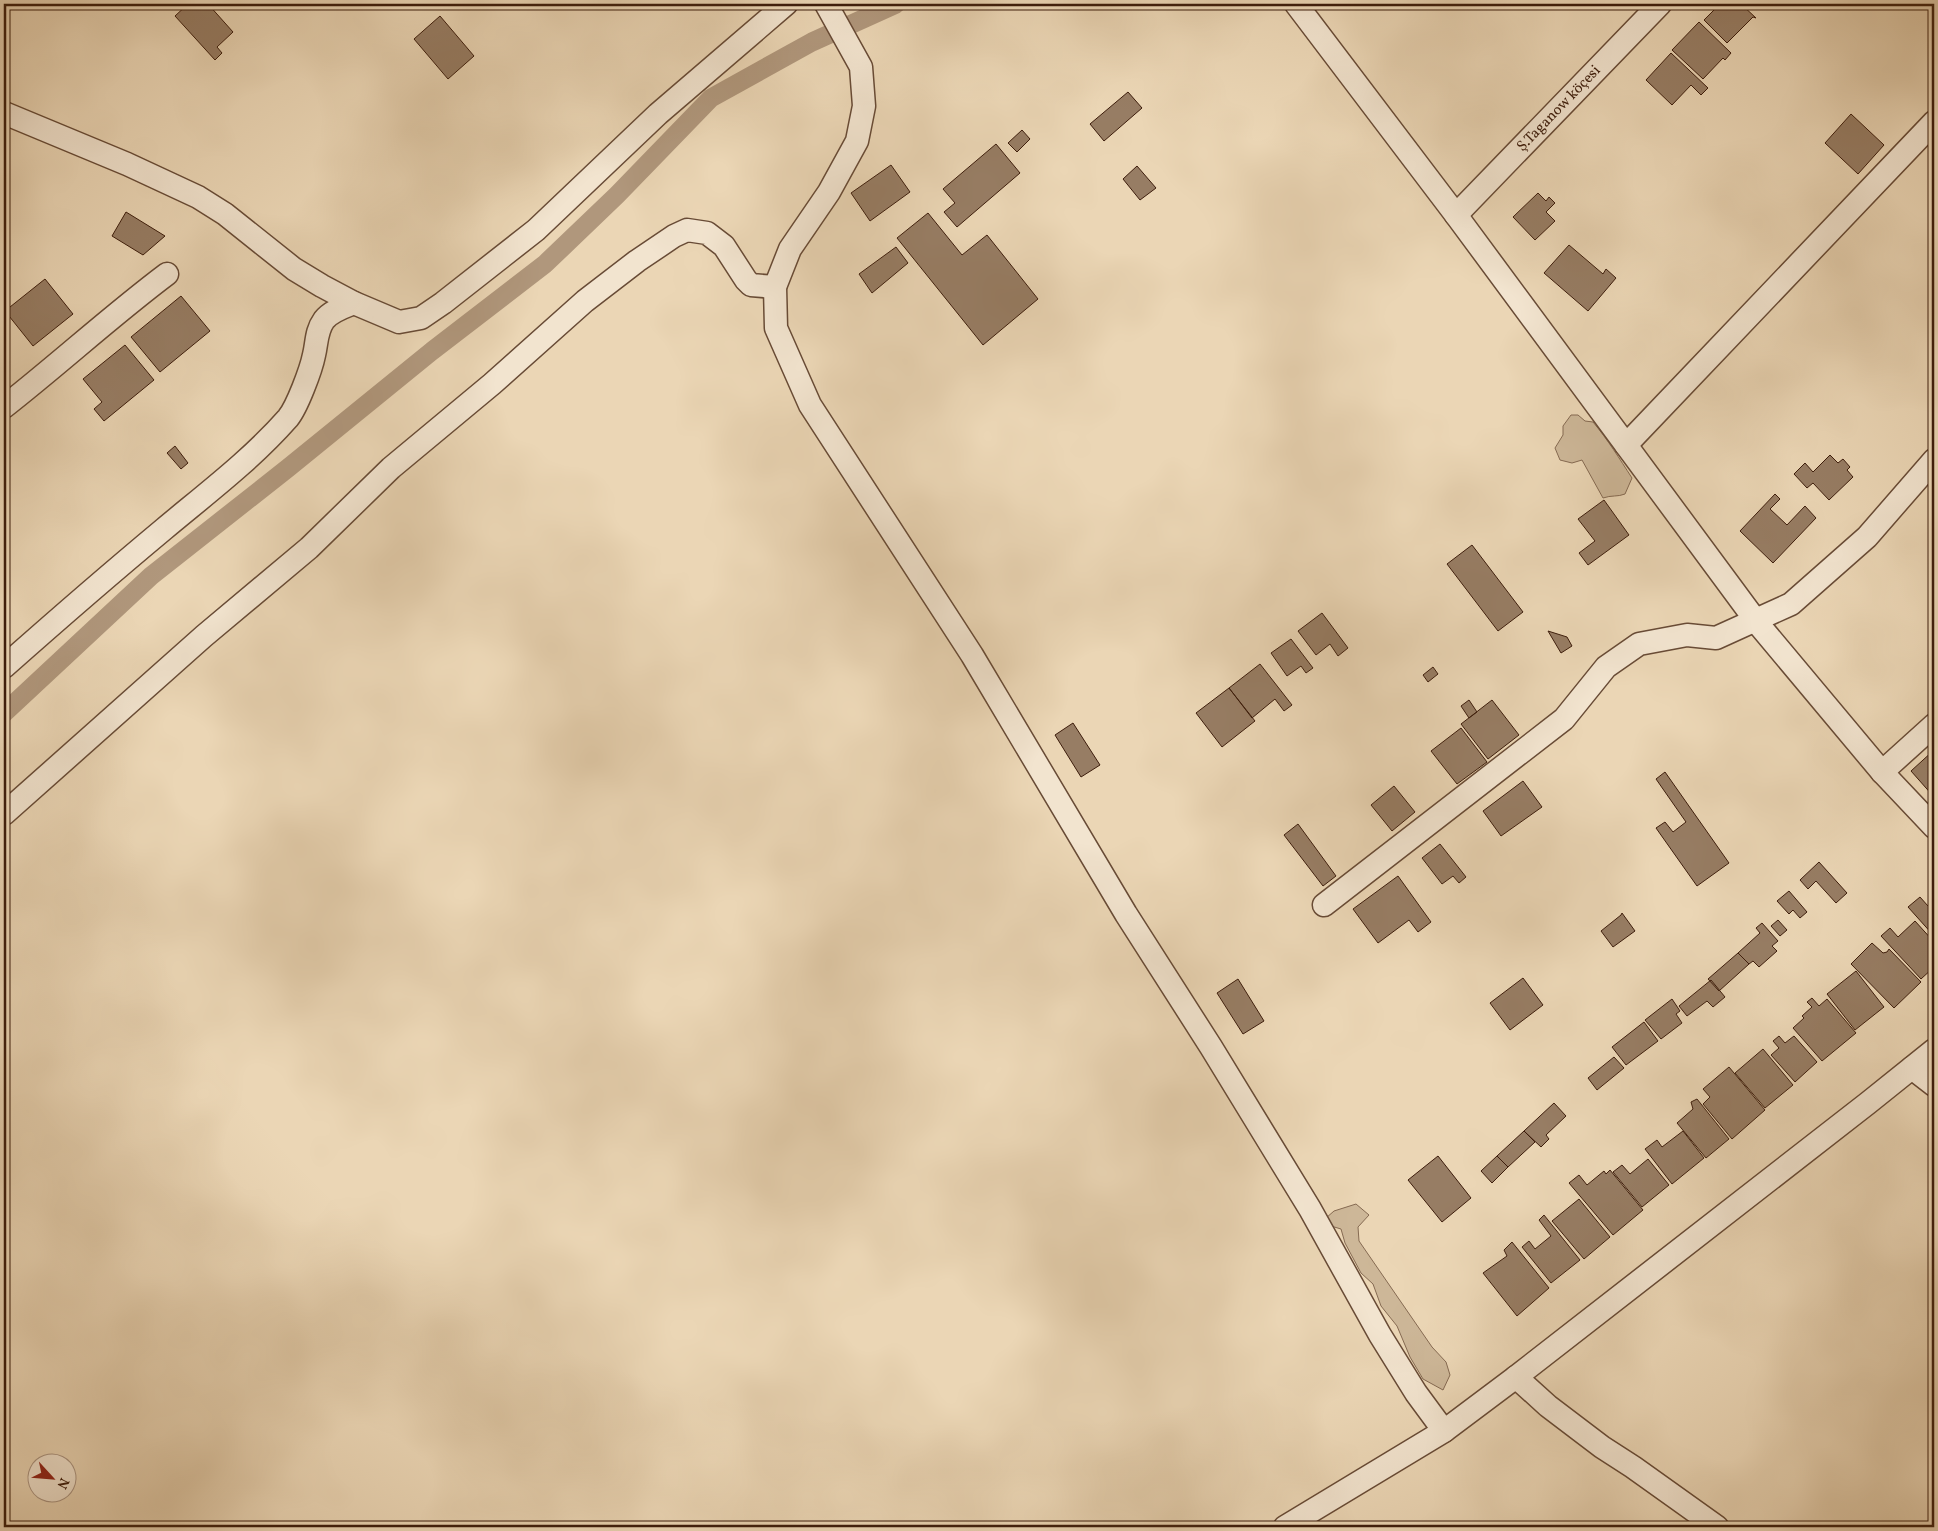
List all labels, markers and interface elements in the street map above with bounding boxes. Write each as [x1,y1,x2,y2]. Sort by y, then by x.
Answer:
street label: Ş.Taganow köçesi [1512,61,1606,156]
north arrow [28,1454,78,1504]
text: N [52,1474,73,1492]

